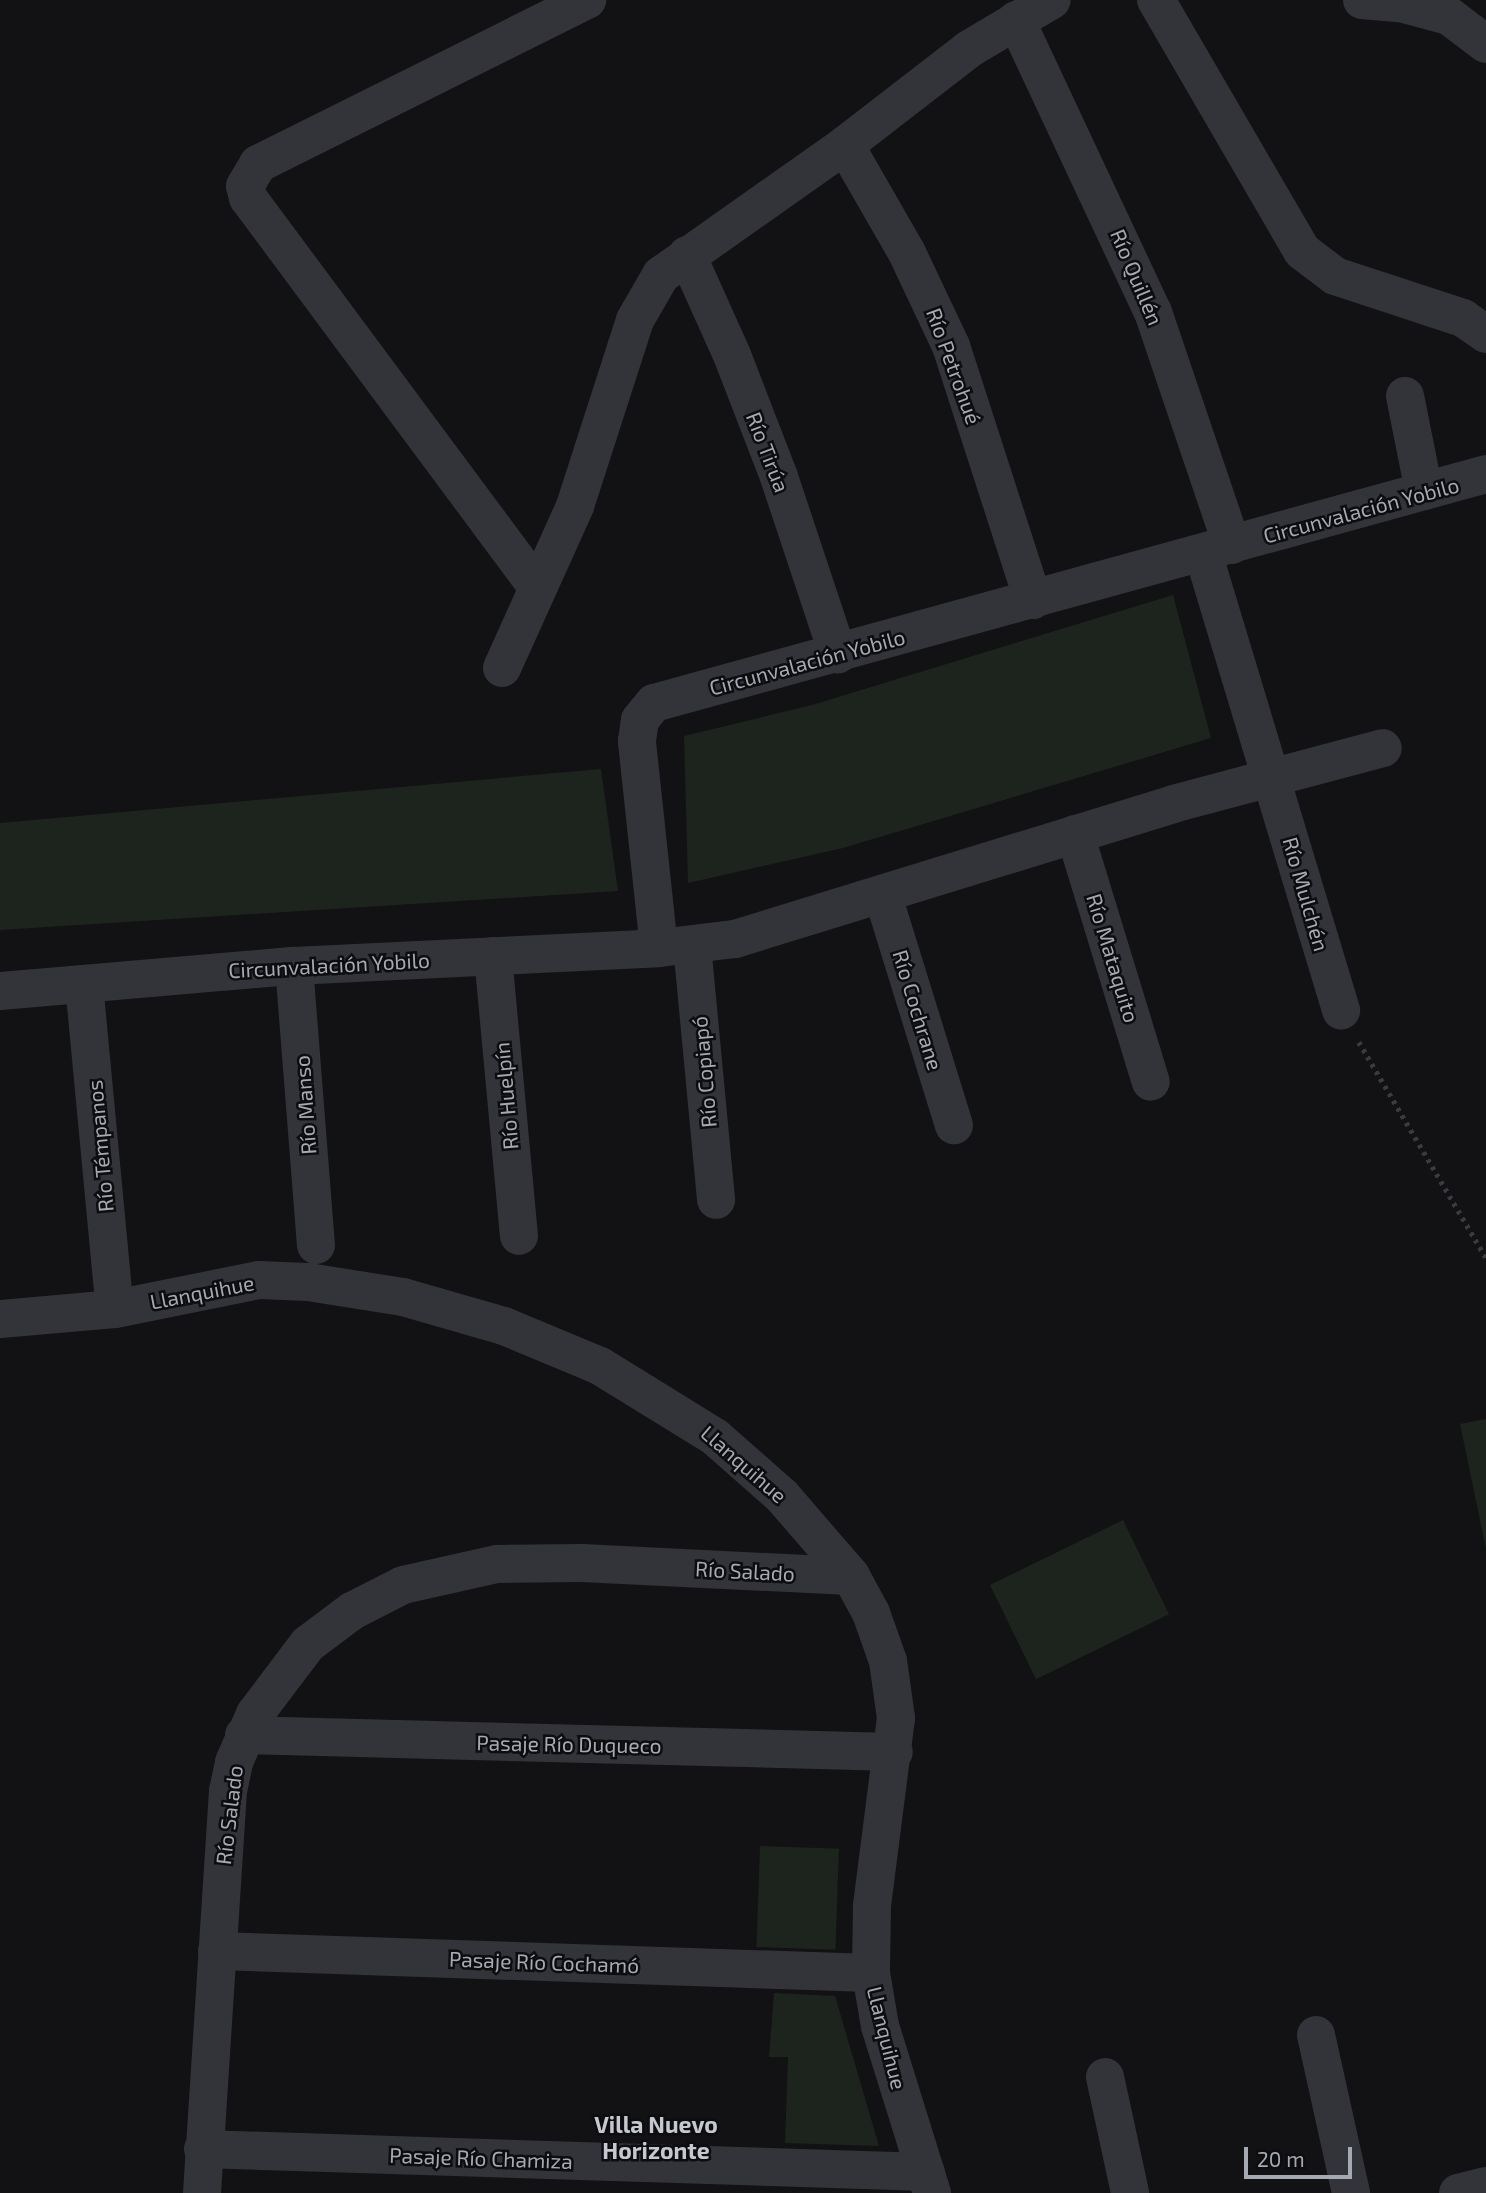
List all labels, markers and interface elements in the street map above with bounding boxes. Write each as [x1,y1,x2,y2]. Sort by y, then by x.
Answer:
street label: Río Quillén [1105,225,1169,329]
street label: Río Petrohué [921,304,987,428]
street label: Río Tirúa [741,408,795,496]
street label: Circunvalación Yobilo [1260,472,1462,548]
street label: Circunvalación Yobilo [706,624,908,700]
street label: Río Mulchén [1278,834,1334,954]
street label: Río Mataquito [1081,891,1145,1025]
street label: Circunvalación Yobilo [227,947,431,983]
street label: Río Cochrane [888,947,948,1073]
street label: Río Copiapó [687,1015,721,1129]
street label: Río Huelpín [489,1041,523,1151]
street label: Río Manso [289,1054,321,1156]
street label: Río Témpanos [82,1079,118,1213]
street label: Llanquihue [148,1270,256,1314]
street label: Llanquihue [696,1420,792,1508]
street label: Río Salado [694,1556,796,1586]
street label: Pasaje Río Duqueco [476,1730,662,1758]
street label: Río Salado [210,1764,248,1866]
street label: Pasaje Río Cochamó [448,1946,640,1978]
street label: Llanquihue [862,1984,912,2092]
district label: Villa Nuevo Horizonte [594,2110,718,2164]
scale bar [1248,2134,1356,2178]
street label: Pasaje Río Chamiza [389,2142,573,2174]
text: 20 m [1257,2146,1305,2171]

